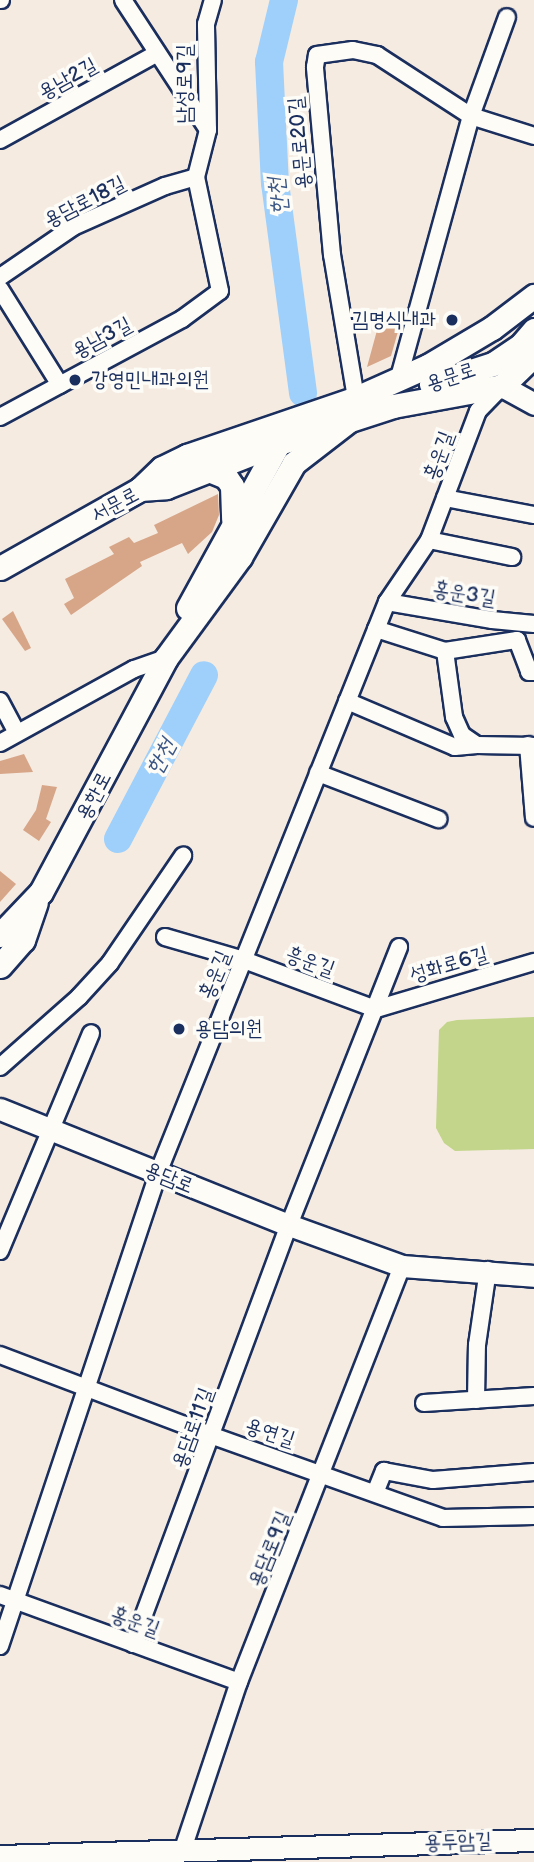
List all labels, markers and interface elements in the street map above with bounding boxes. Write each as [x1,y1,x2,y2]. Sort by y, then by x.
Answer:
street label: 남성로9길 [172,44,198,124]
street label: 용남2길 [34,53,102,105]
street label: 용문로20길 [283,96,317,190]
street label: 용담로18길 [40,171,130,233]
water label: 한천 [262,176,294,216]
place label: 김명식내과 [352,307,436,333]
marker: 김명식내과 [442,310,462,330]
street label: 용남3길 [68,312,136,364]
street label: 용문로 [423,357,479,397]
place label: 강영민내과의원 [91,367,209,393]
marker: 강영민내과의원 [65,370,85,390]
street label: 홍운길 [418,428,460,484]
street label: 서문로 [87,482,143,528]
street label: 홍운3길 [431,577,497,611]
water label: 한천 [140,734,182,780]
street label: 용한로 [71,768,117,824]
street label: 흥운길 [282,941,338,983]
street label: 성화로6길 [407,942,491,988]
street label: 홍운길 [194,947,236,1003]
place label: 용담의원 [195,1016,263,1042]
marker: 용담의원 [169,1019,189,1039]
street label: 용담로 [141,1157,197,1199]
street label: 용담로11길 [167,1384,219,1472]
street label: 용연길 [242,1413,298,1453]
street label: 용담로9길 [243,1507,297,1591]
street label: 홍운길 [107,1601,163,1643]
street label: 용두암길 [424,1828,492,1856]

